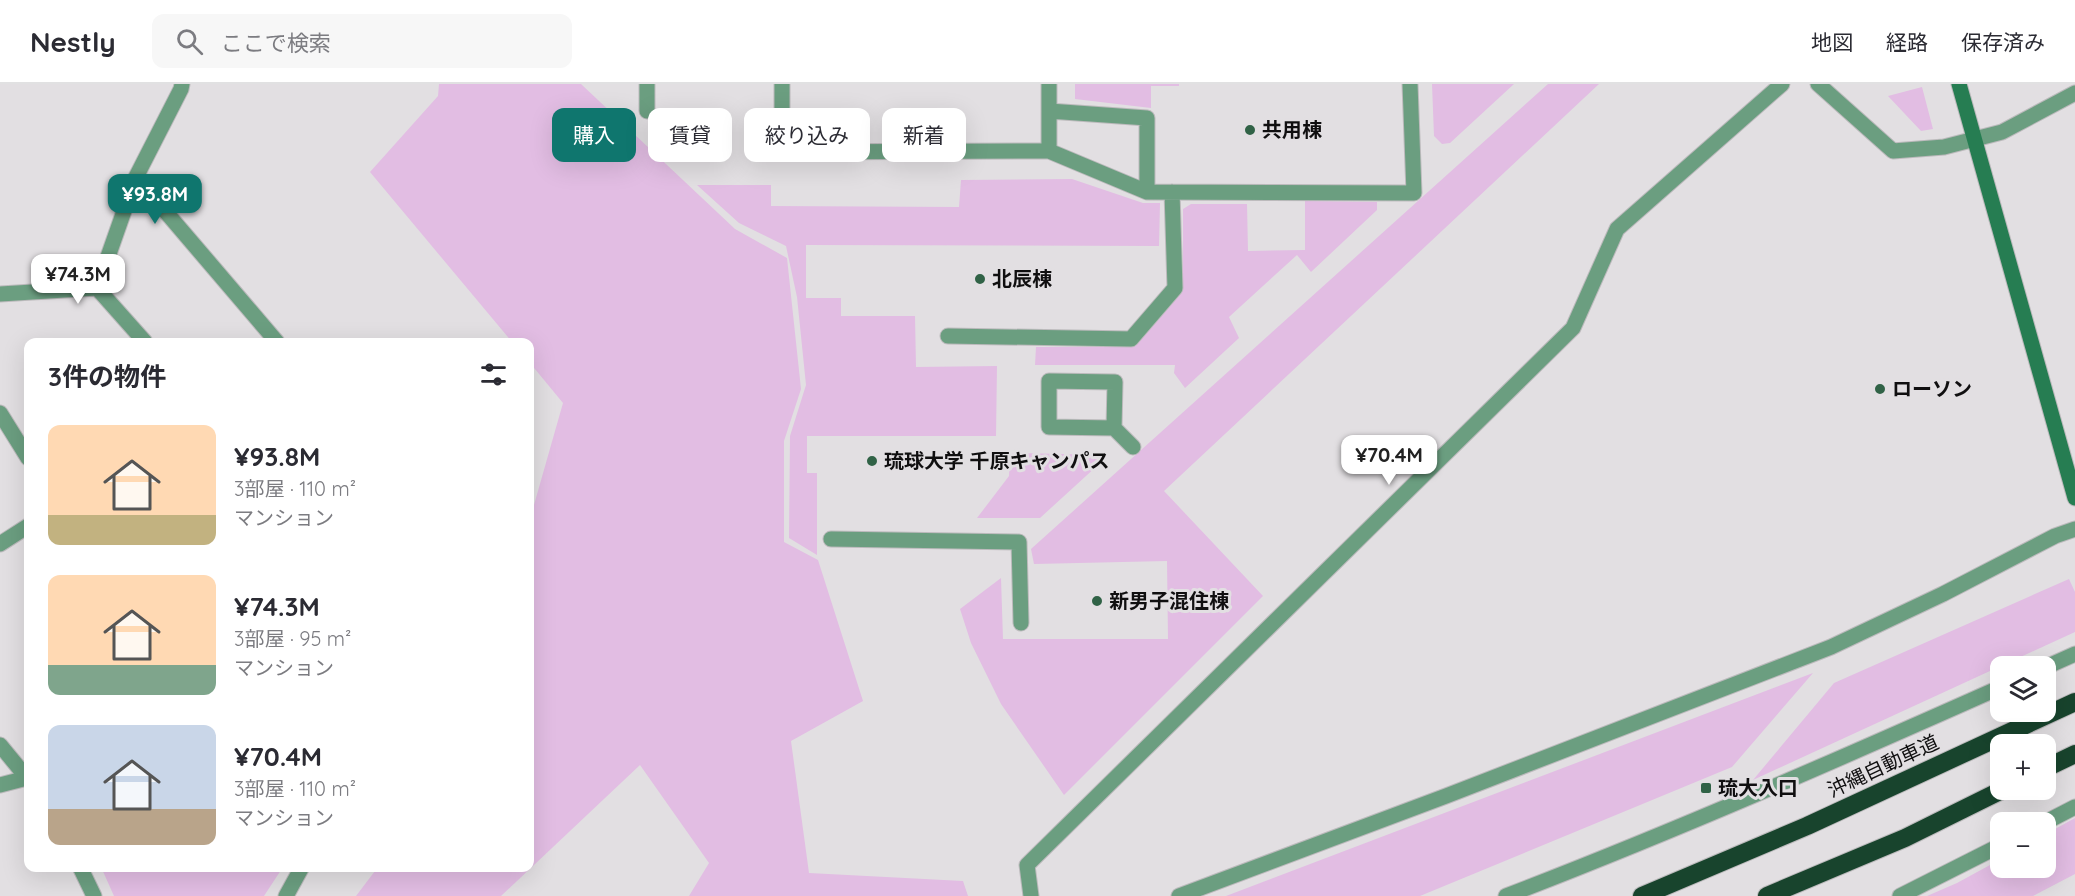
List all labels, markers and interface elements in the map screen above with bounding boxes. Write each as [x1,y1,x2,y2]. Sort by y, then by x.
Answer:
search box [152,14,572,68]
text: Nestly [30,24,116,59]
icon: search [173,25,206,58]
text: ここで検索 [221,29,331,57]
text: 地図 [1811,29,1853,55]
text: 経路 [1886,29,1928,55]
text: 保存済み [1961,29,2045,55]
chip: 購入 [552,108,636,162]
chip: 賃貸 [648,108,732,162]
chip: 絞り込み [744,108,870,162]
chip: 新着 [882,108,966,162]
place label: 共用棟 [1262,117,1322,142]
marker: 共用棟 [1243,123,1257,137]
pin: ¥93.8M [106,174,204,225]
text: ¥93.8M [122,181,188,206]
pin: ¥74.3M [29,254,127,305]
text: ¥74.3M [45,261,111,286]
place label: 北辰棟 [992,266,1052,291]
marker: 北辰棟 [973,272,987,286]
icon: filters [477,358,510,391]
text: 3件の物件 [48,360,166,393]
place label: ローソン [1892,376,1972,401]
marker: ローソン [1873,382,1887,396]
pin: ¥70.4M [1340,435,1438,486]
text: ¥93.8M [234,440,320,473]
text: ¥70.4M [1355,442,1423,467]
place label: 琉球大学 千原キャンパス [884,448,1110,473]
icon: home [96,449,168,521]
marker: 琉球大学 千原キャンパス [865,454,879,468]
text: 3部屋 · 110 m² [234,476,356,501]
text: マンション [234,505,334,530]
place label: 新男子混住棟 [1109,588,1229,613]
text: ¥74.3M [234,590,320,623]
marker: 新男子混住棟 [1090,594,1104,608]
icon: home [96,599,168,671]
text: 3部屋 · 95 m² [234,626,351,651]
text: マンション [234,655,334,680]
map controls [1990,656,2056,878]
button: layers [1990,656,2056,722]
street label: 沖縄自動車道 [1823,729,1942,802]
button: + [1990,734,2056,800]
text: ¥70.4M [234,740,322,773]
icon: home [96,749,168,821]
place label: 琉大入口 [1718,775,1798,800]
text: 3部屋 · 110 m² [234,776,356,801]
marker: 琉大入口 [1699,781,1713,795]
text: マンション [234,805,334,830]
button: − [1990,812,2056,878]

